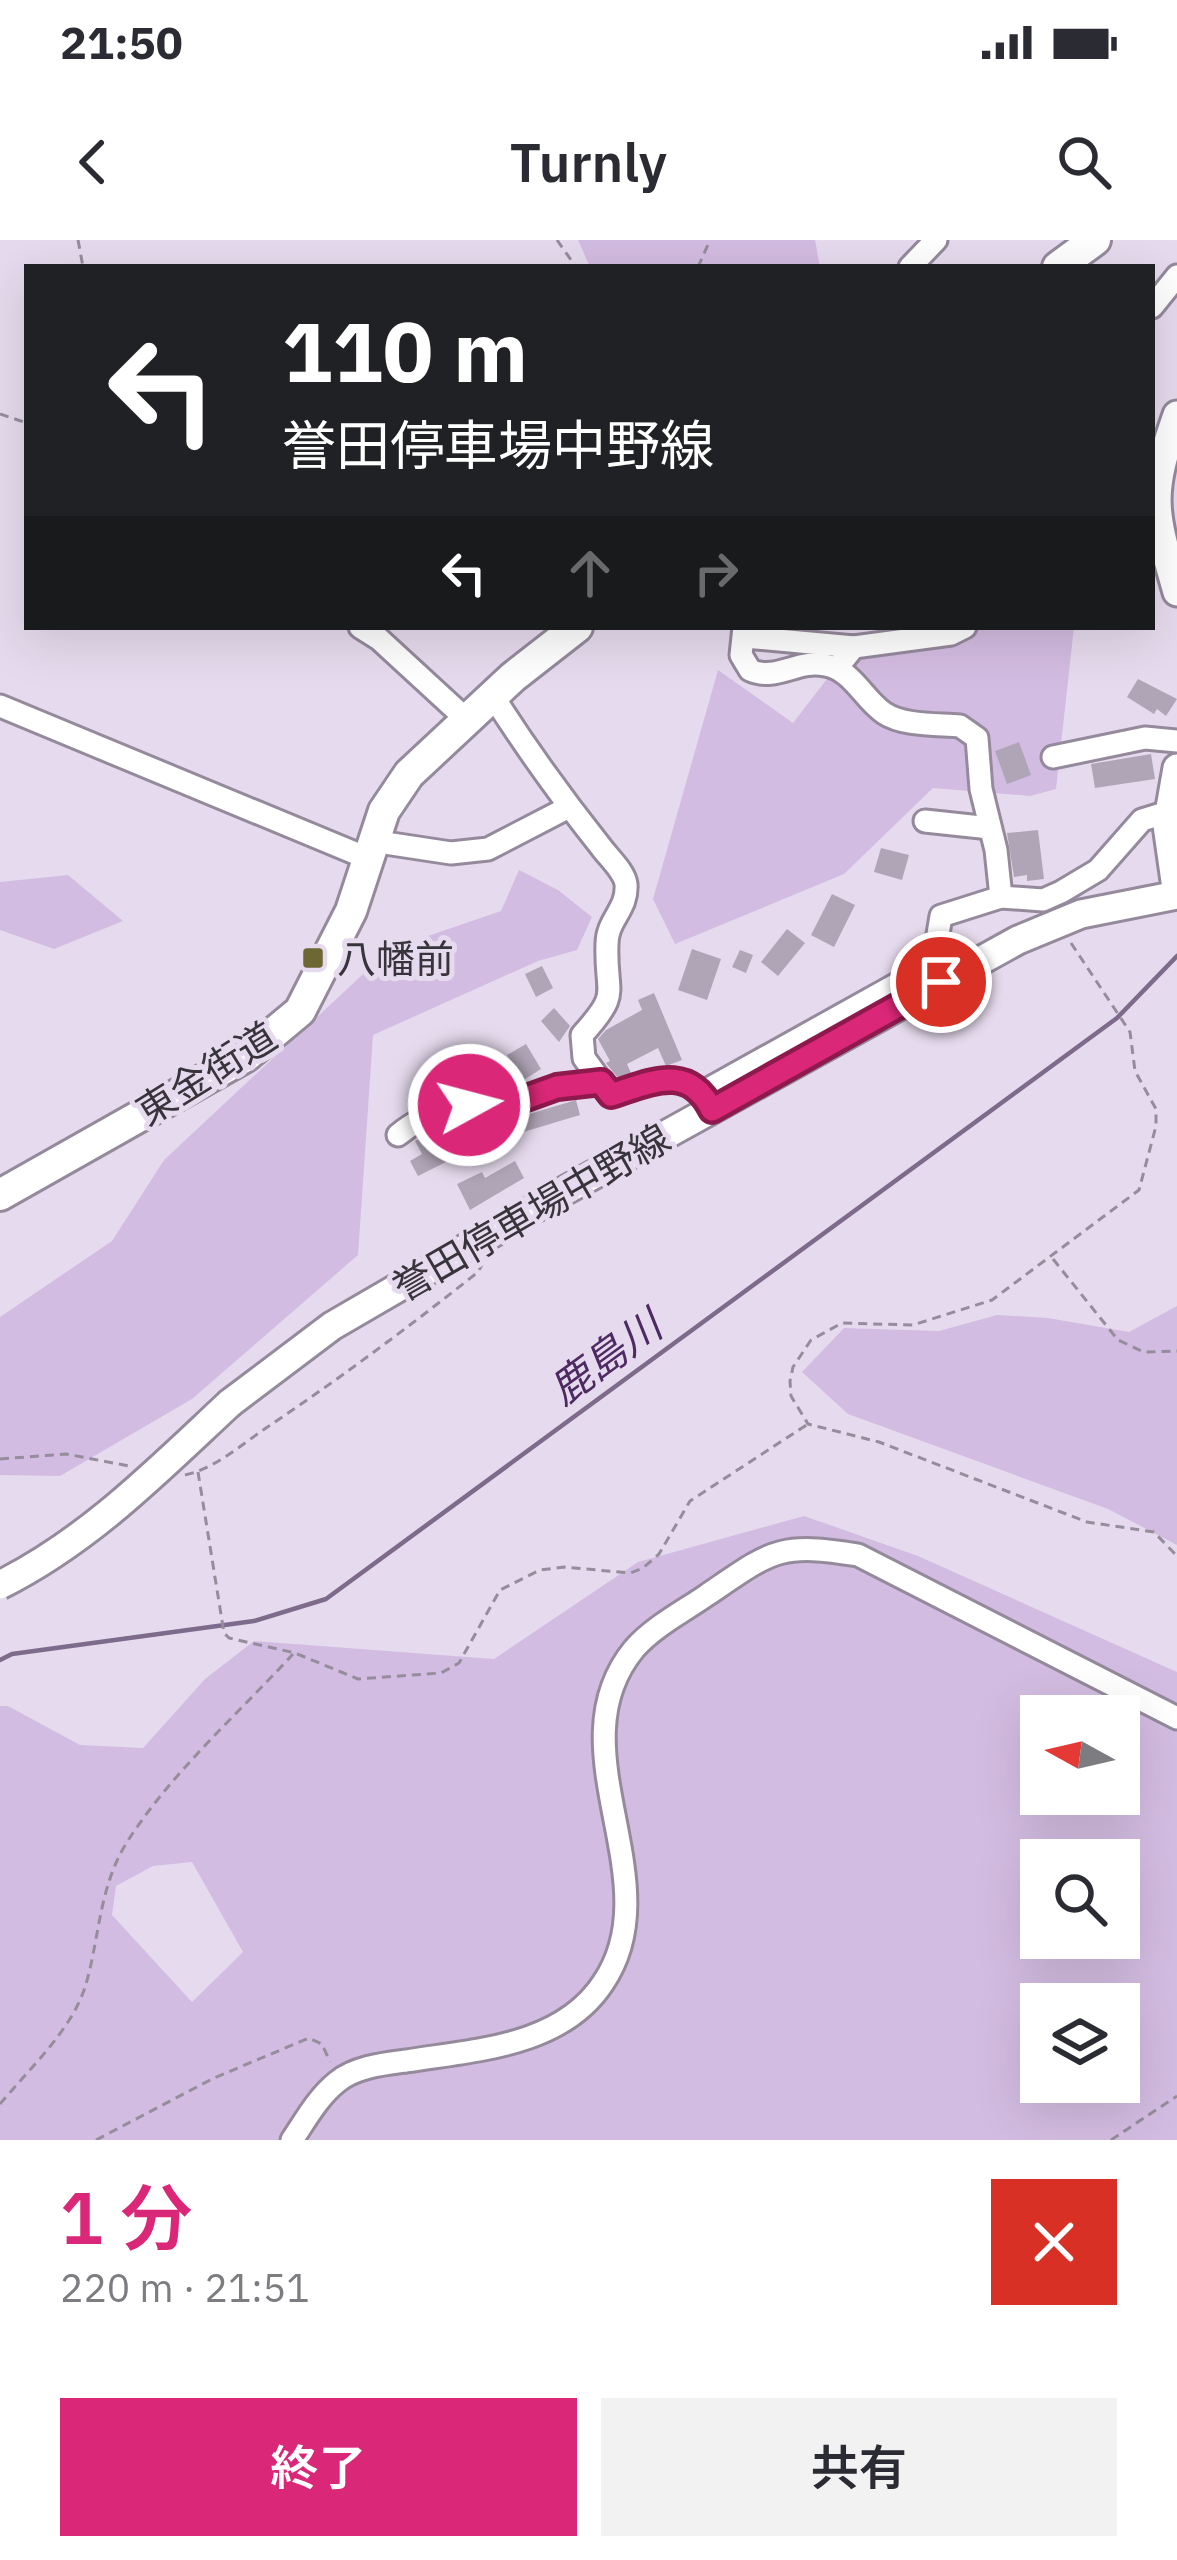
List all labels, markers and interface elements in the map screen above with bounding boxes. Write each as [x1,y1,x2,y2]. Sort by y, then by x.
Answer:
text: 21:50 [60,13,183,71]
text: Turnly [510,127,667,197]
icon: back [60,129,126,195]
icon: search [1051,129,1117,195]
text: 110 m [282,296,528,405]
icon: left [84,312,240,468]
text: 誉田停車場中野線 [282,410,714,480]
icon: left [431,540,497,606]
icon: ahead [557,540,623,606]
icon: right [683,540,749,606]
pin [890,931,992,1033]
place label: 八幡前 [337,933,454,984]
marker: 八幡前 [300,945,326,971]
icon: arrive [908,949,974,1015]
street label: 東金街道 [126,1010,286,1136]
position arrow [406,1042,532,1168]
street label: 誉田停車場中野線 [383,1112,679,1312]
water label: 鹿島川 [538,1295,675,1416]
north arrow [1020,1695,1140,1815]
map controls [1020,1695,1140,2103]
button: search [1020,1839,1140,1959]
button: layers [1020,1983,1140,2103]
text: 1 分 [60,2170,192,2264]
button: close [991,2179,1117,2305]
text: 220 m · 21:51 [60,2262,310,2313]
button: 終了 [60,2398,577,2536]
button: 共有 [601,2398,1117,2536]

